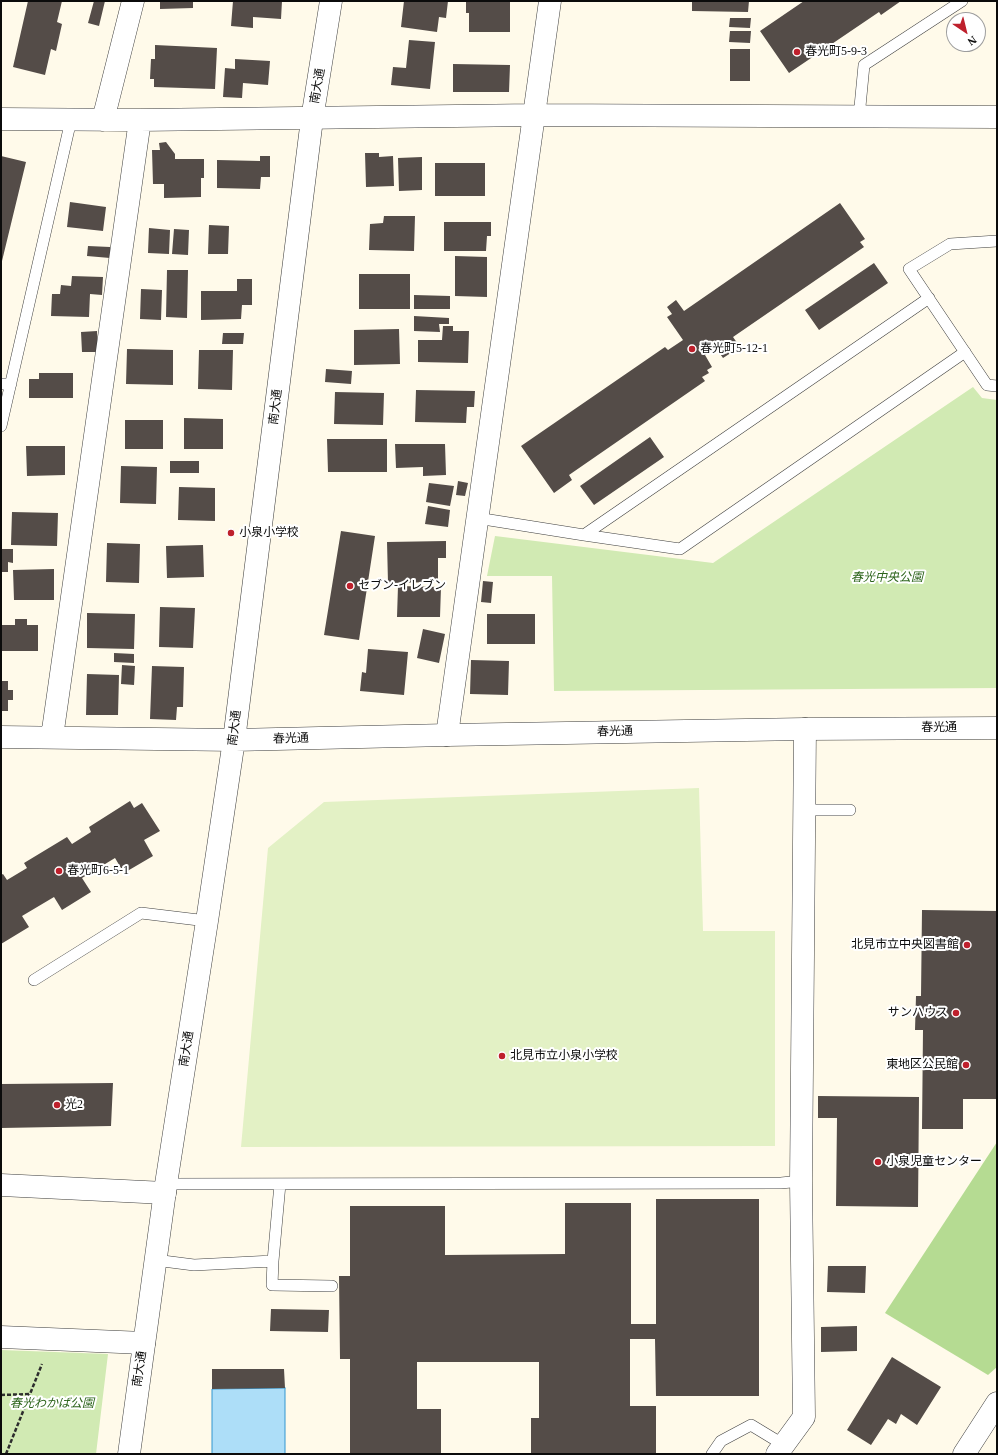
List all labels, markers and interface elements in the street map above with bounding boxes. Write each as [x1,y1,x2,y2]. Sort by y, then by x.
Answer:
north arrow [946,12,986,52]
text: N [966,34,979,48]
place label: 春光町5-9-3 [805,45,867,59]
marker: 春光町5-9-3 [792,47,802,57]
street label: 南大通 [308,67,328,105]
place label: 春光町5-12-1 [700,342,768,356]
marker: 春光町5-12-1 [687,344,697,354]
street label: 南大通 [267,388,285,426]
place label: 小泉小学校 [239,526,299,540]
marker: 小泉小学校 [226,528,236,538]
park label: 春光中央公園 [851,571,923,585]
place label: セブン-イレブン [358,579,446,593]
marker: セブン-イレブン [345,581,355,591]
street label: 南大通 [226,709,244,747]
street label: 春光通 [921,721,957,735]
street label: 春光通 [597,724,633,740]
street label: 春光通 [273,731,309,747]
place label: 春光町6-5-1 [67,864,129,878]
marker: 春光町6-5-1 [54,866,64,876]
place label: 北見市立中央図書館 [851,938,959,952]
marker: 北見市立中央図書館 [962,940,972,950]
place label: サンハウス [888,1006,948,1020]
marker: サンハウス [951,1008,961,1018]
street label: 南大通 [177,1030,197,1068]
place label: 北見市立小泉小学校 [510,1049,618,1063]
marker: 北見市立小泉小学校 [497,1051,507,1061]
place label: 東地区公民館 [886,1058,958,1072]
marker: 東地区公民館 [961,1060,971,1070]
place label: 光2 [65,1098,83,1112]
marker: 光2 [52,1100,62,1110]
place label: 小泉児童センター [886,1155,982,1169]
marker: 小泉児童センター [873,1157,883,1167]
street label: 南大通 [130,1350,150,1388]
park label: 春光わかば公園 [10,1397,94,1411]

